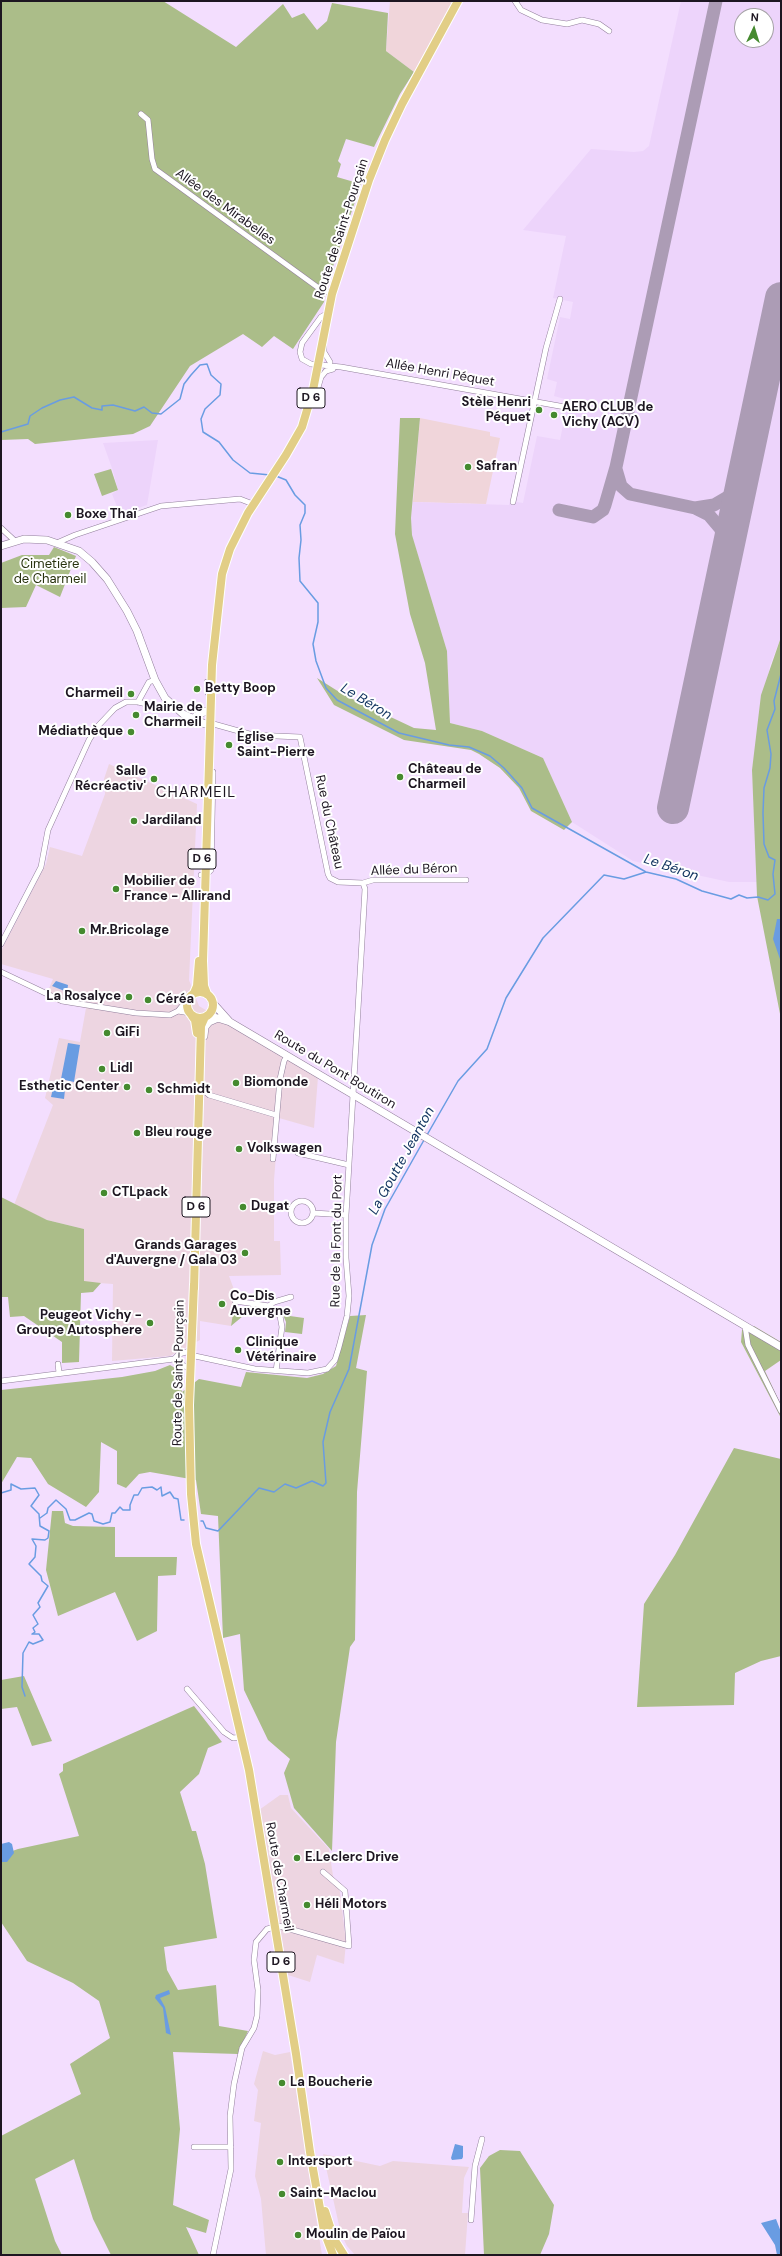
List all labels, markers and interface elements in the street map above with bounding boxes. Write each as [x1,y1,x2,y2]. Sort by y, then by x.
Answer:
north arrow [734,8,774,48]
text: N [750,10,759,24]
street label: Route de Saint-Pourçain [312,157,372,301]
street label: Allée des Mirabelles [172,166,278,248]
street label: Allée Henri Péquet [384,356,496,390]
road number: D 6 [297,388,325,408]
place label: Stèle Henri Péquet [461,395,531,426]
place label: AERO CLUB de Vichy (ACV) [562,400,653,431]
marker: Stèle Henri Péquet [534,405,544,415]
marker: AERO CLUB de Vichy (ACV) [549,410,559,420]
place label: Safran [476,459,517,475]
marker: Safran [463,462,473,472]
place label: Boxe Thaï [76,507,137,523]
marker: Boxe Thaï [63,510,73,520]
park label: Cimetière de Charmeil [14,557,86,588]
water label: Le Béron [337,680,395,724]
place label: Betty Boop [205,681,276,697]
marker: Betty Boop [192,684,202,694]
place label: Charmeil [65,686,123,702]
marker: Charmeil [126,689,136,699]
place label: Mairie de Charmeil [144,700,203,731]
marker: Mairie de Charmeil [131,710,141,720]
place label: Médiathèque [38,724,123,740]
marker: Médiathèque [126,727,136,737]
place label: Église Saint-Pierre [237,730,315,761]
marker: Église Saint-Pierre [224,740,234,750]
place label: Château de Charmeil [408,762,481,793]
place label: Salle Récréactiv' [75,764,146,795]
marker: Château de Charmeil [395,772,405,782]
marker: Salle Récréactiv' [149,774,159,784]
street label: Rue du Château [311,774,347,870]
district label: CHARMEIL [156,784,236,802]
place label: Jardiland [142,813,202,829]
marker: Jardiland [129,816,139,826]
road number: D 6 [188,849,216,869]
water label: Le Béron [641,851,701,885]
street label: Allée du Béron [370,861,458,879]
place label: Mobilier de France - Allirand [124,874,231,905]
marker: Mobilier de France - Allirand [111,884,121,894]
place label: Mr.Bricolage [90,923,169,939]
marker: Mr.Bricolage [77,926,87,936]
place label: La Rosalyce [46,989,121,1005]
marker: La Rosalyce [124,992,134,1002]
place label: Céréa [156,992,194,1008]
marker: Céréa [143,995,153,1005]
place label: GiFi [115,1025,139,1041]
street label: Route du Pont Boutiron [271,1027,399,1113]
marker: GiFi [102,1028,112,1038]
place label: Lidl [110,1061,133,1077]
marker: Lidl [97,1064,107,1074]
place label: Biomonde [244,1075,308,1091]
marker: Biomonde [231,1078,241,1088]
place label: Esthetic Center [19,1079,119,1095]
marker: Esthetic Center [122,1082,132,1092]
place label: Schmidt [157,1082,211,1098]
marker: Schmidt [144,1085,154,1095]
water label: La Goutte Jeanton [365,1104,439,1218]
place label: Bleu rouge [145,1125,212,1141]
marker: Bleu rouge [132,1128,142,1138]
place label: Volkswagen [247,1141,322,1157]
marker: Volkswagen [234,1144,244,1154]
street label: Rue de la Font du Port [328,1175,346,1307]
place label: CTLpack [112,1185,168,1201]
marker: CTLpack [99,1188,109,1198]
road number: D 6 [182,1197,210,1217]
place label: Dugat [251,1199,289,1215]
marker: Dugat [238,1202,248,1212]
place label: Grands Garages d'Auvergne / Gala 03 [106,1238,237,1269]
marker: Grands Garages d'Auvergne / Gala 03 [240,1248,250,1258]
place label: Co-Dis Auvergne [230,1289,291,1320]
marker: Co-Dis Auvergne [217,1299,227,1309]
street label: Route de Saint-Pourçain [170,1300,188,1446]
place label: Peugeot Vichy - Groupe Autosphere [17,1308,142,1339]
marker: Peugeot Vichy - Groupe Autosphere [145,1318,155,1328]
place label: Clinique Vétérinaire [246,1335,317,1366]
marker: Clinique Vétérinaire [233,1345,243,1355]
street label: Route de Charmeil [262,1821,296,1933]
place label: E.Leclerc Drive [305,1850,399,1866]
marker: E.Leclerc Drive [292,1853,302,1863]
place label: Héli Motors [315,1897,387,1913]
marker: Héli Motors [302,1900,312,1910]
road number: D 6 [267,1952,295,1972]
place label: La Boucherie [290,2075,373,2091]
marker: La Boucherie [277,2078,287,2088]
place label: Intersport [288,2154,352,2170]
marker: Intersport [275,2157,285,2167]
place label: Saint-Maclou [290,2186,377,2202]
marker: Saint-Maclou [277,2189,287,2199]
place label: Moulin de Païou [306,2227,406,2243]
marker: Moulin de Païou [293,2230,303,2240]

